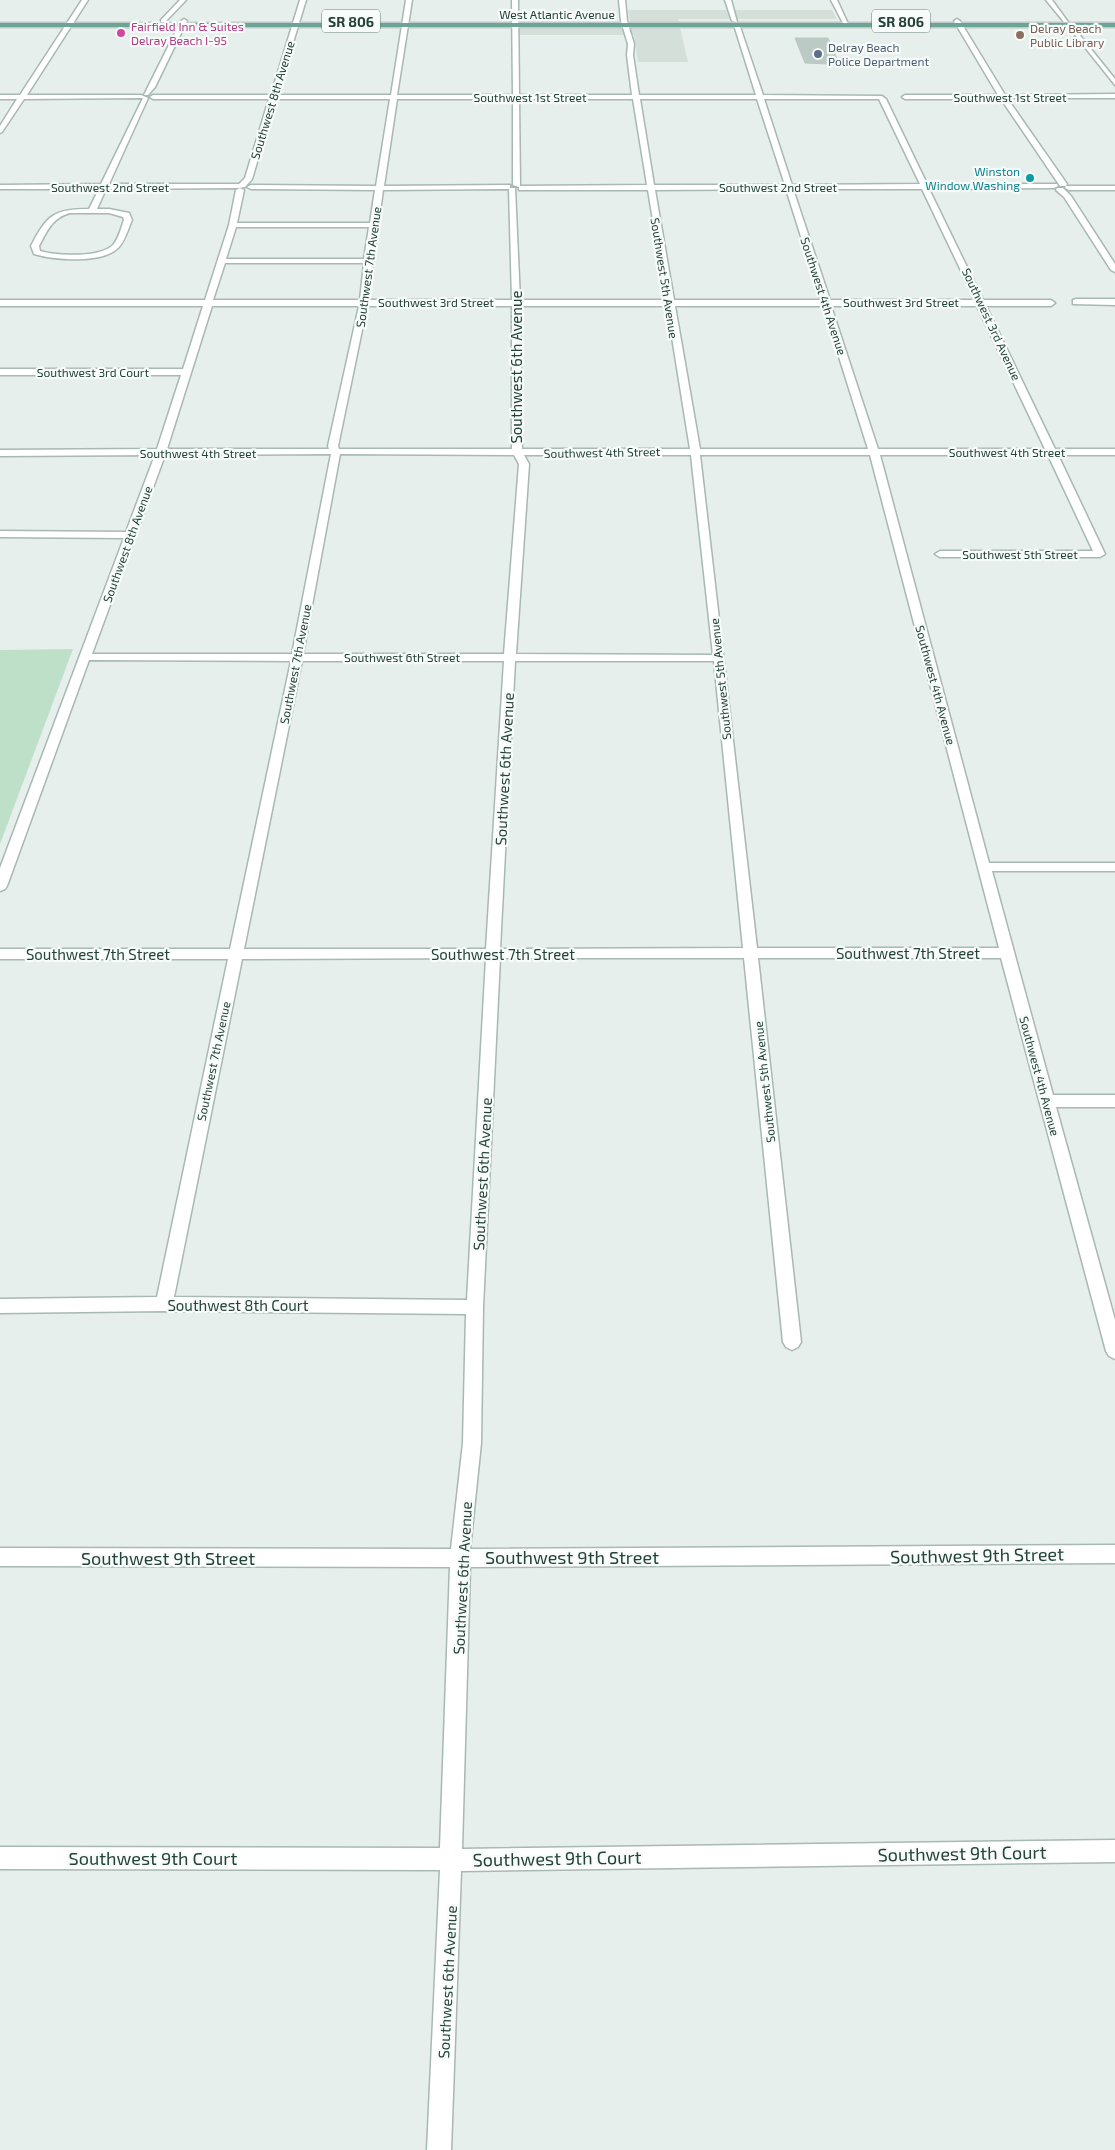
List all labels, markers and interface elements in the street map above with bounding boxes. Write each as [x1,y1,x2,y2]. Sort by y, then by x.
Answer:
street label: West Atlantic Avenue [499,7,615,21]
road number: SR 806 [322,10,380,32]
road number: SR 806 [872,10,930,32]
place label: Fairfield Inn & Suites Delray Beach I-95 [131,19,244,47]
place label: Delray Beach Public Library [1030,21,1105,49]
marker: Fairfield Inn & Suites Delray Beach I-95 [115,27,127,39]
marker: Delray Beach Public Library [1014,29,1026,41]
street label: Southwest 8th Avenue [247,39,297,161]
place label: Delray Beach Police Department [828,40,930,68]
marker: Delray Beach Police Department [812,48,824,60]
street label: Southwest 1st Street [473,90,587,104]
street label: Southwest 1st Street [953,90,1067,104]
place label: Winston Window Washing [925,164,1020,192]
marker: Winston Window Washing [1024,172,1036,184]
street label: Southwest 2nd Street [51,180,170,194]
street label: Southwest 2nd Street [719,180,838,194]
street label: Southwest 7th Avenue [353,206,383,328]
street label: Southwest 5th Avenue [649,217,681,339]
street label: Southwest 4th Avenue [798,235,850,357]
street label: Southwest 3rd Avenue [960,266,1024,382]
street label: Southwest 6th Avenue [507,290,525,444]
street label: Southwest 3rd Street [378,295,494,309]
street label: Southwest 3rd Street [843,295,959,309]
street label: Southwest 3rd Court [37,365,150,379]
street label: Southwest 4th Street [544,444,661,460]
street label: Southwest 4th Street [949,445,1066,459]
street label: Southwest 4th Street [140,446,257,460]
street label: Southwest 8th Avenue [99,484,155,604]
street label: Southwest 5th Street [962,547,1078,561]
street label: Southwest 7th Avenue [277,603,313,725]
street label: Southwest 5th Avenue [707,618,733,740]
street label: Southwest 4th Avenue [913,624,959,746]
street label: Southwest 6th Street [344,650,460,664]
street label: Southwest 6th Avenue [491,692,517,846]
street label: Southwest 7th Street [836,944,980,962]
street label: Southwest 7th Street [26,945,170,963]
street label: Southwest 7th Street [431,945,575,963]
street label: Southwest 7th Avenue [193,1000,233,1122]
street label: Southwest 4th Avenue [1017,1015,1063,1137]
street label: Southwest 5th Avenue [751,1021,777,1143]
street label: Southwest 6th Avenue [469,1097,495,1251]
street label: Southwest 8th Court [167,1296,309,1314]
street label: Southwest 6th Avenue [449,1501,475,1655]
street label: Southwest 9th Street [890,1542,1064,1568]
street label: Southwest 9th Street [485,1546,659,1568]
street label: Southwest 9th Street [81,1547,255,1569]
street label: Southwest 9th Court [877,1841,1047,1865]
street label: Southwest 9th Court [472,1846,642,1870]
street label: Southwest 9th Court [69,1847,238,1869]
street label: Southwest 6th Avenue [434,1905,460,2059]

